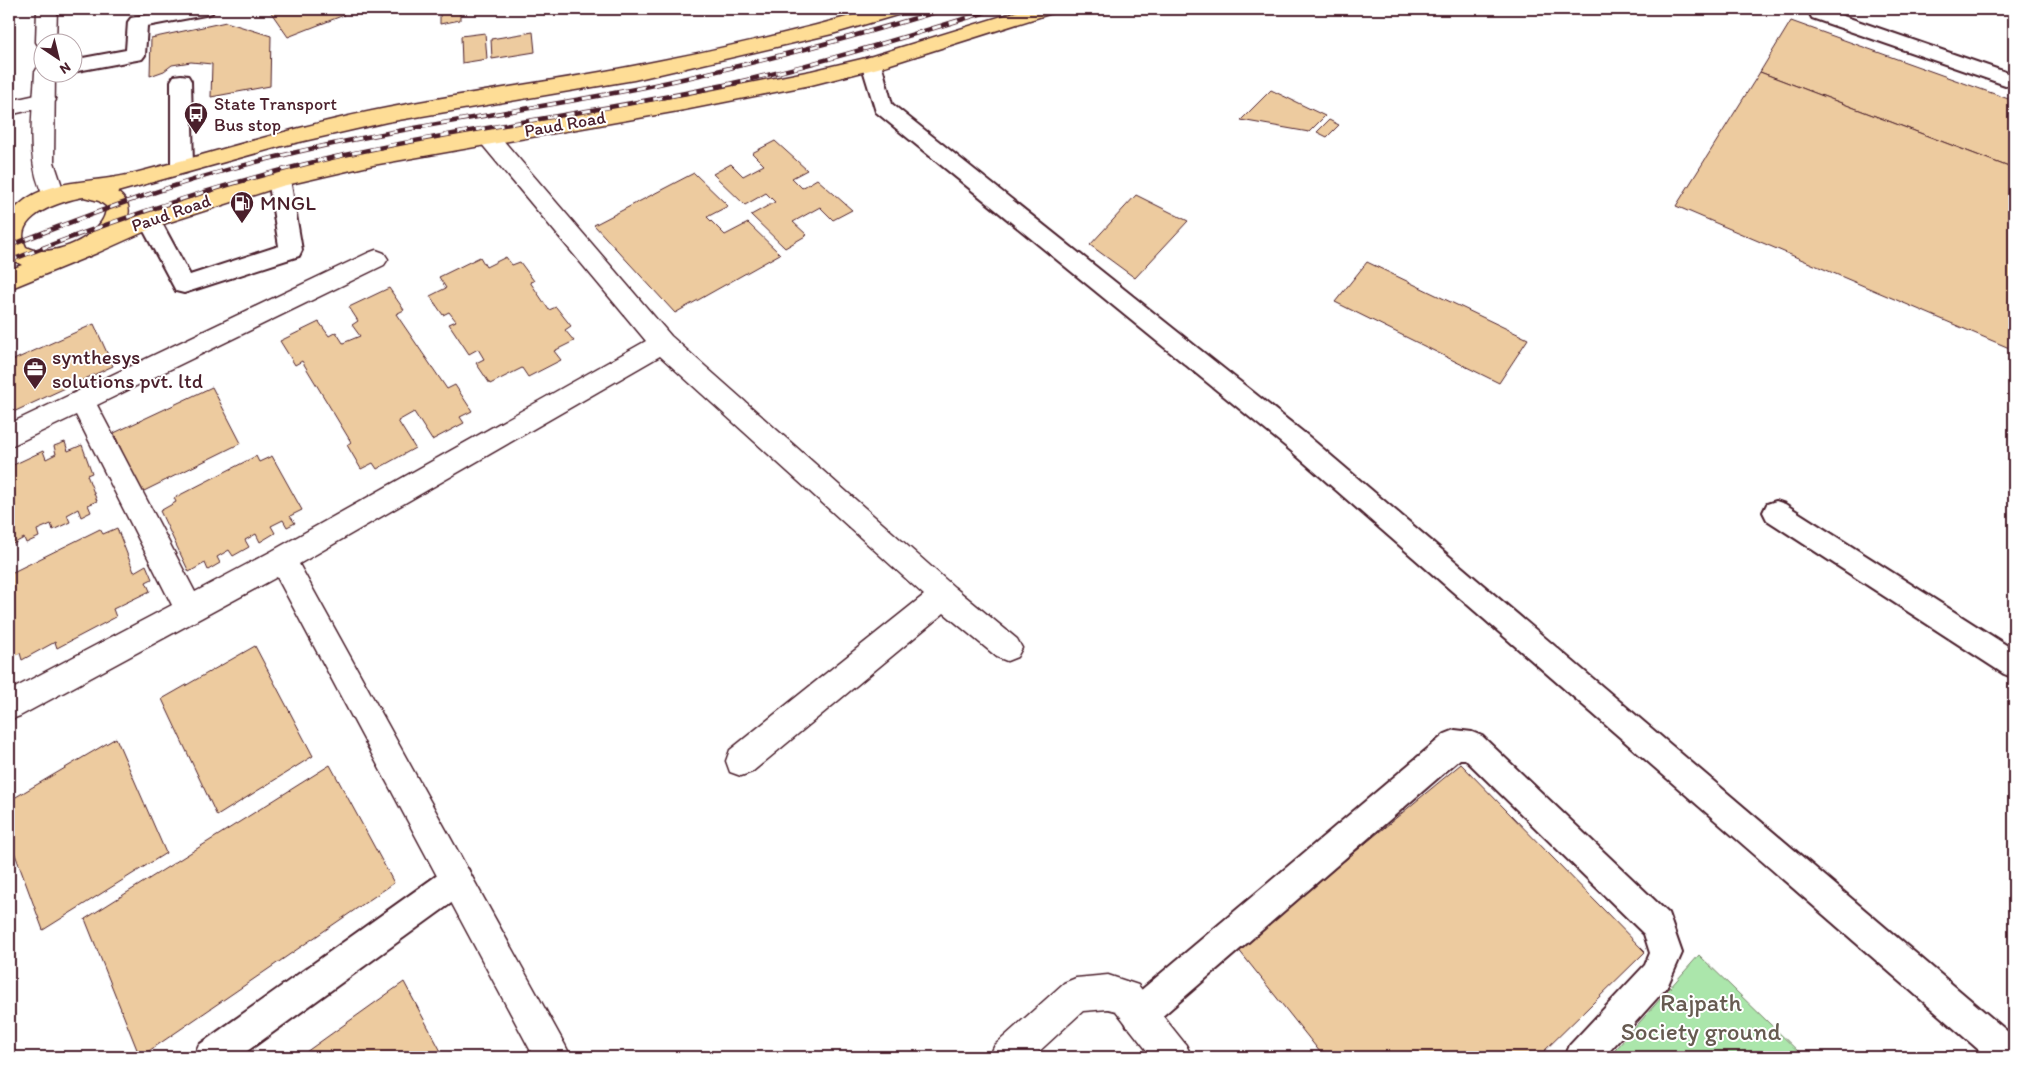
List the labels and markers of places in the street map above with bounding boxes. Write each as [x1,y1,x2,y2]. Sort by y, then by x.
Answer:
place label: State Transport Bus stop [214,93,337,136]
bus stop icon: State Transport Bus stop [183,101,209,135]
fuel station icon: MNGL [229,190,255,224]
place label: MNGL [260,190,316,215]
place label: synthesys solutions pvt. ltd [52,344,203,393]
office icon: synthesys solutions pvt. ltd [22,356,48,390]

